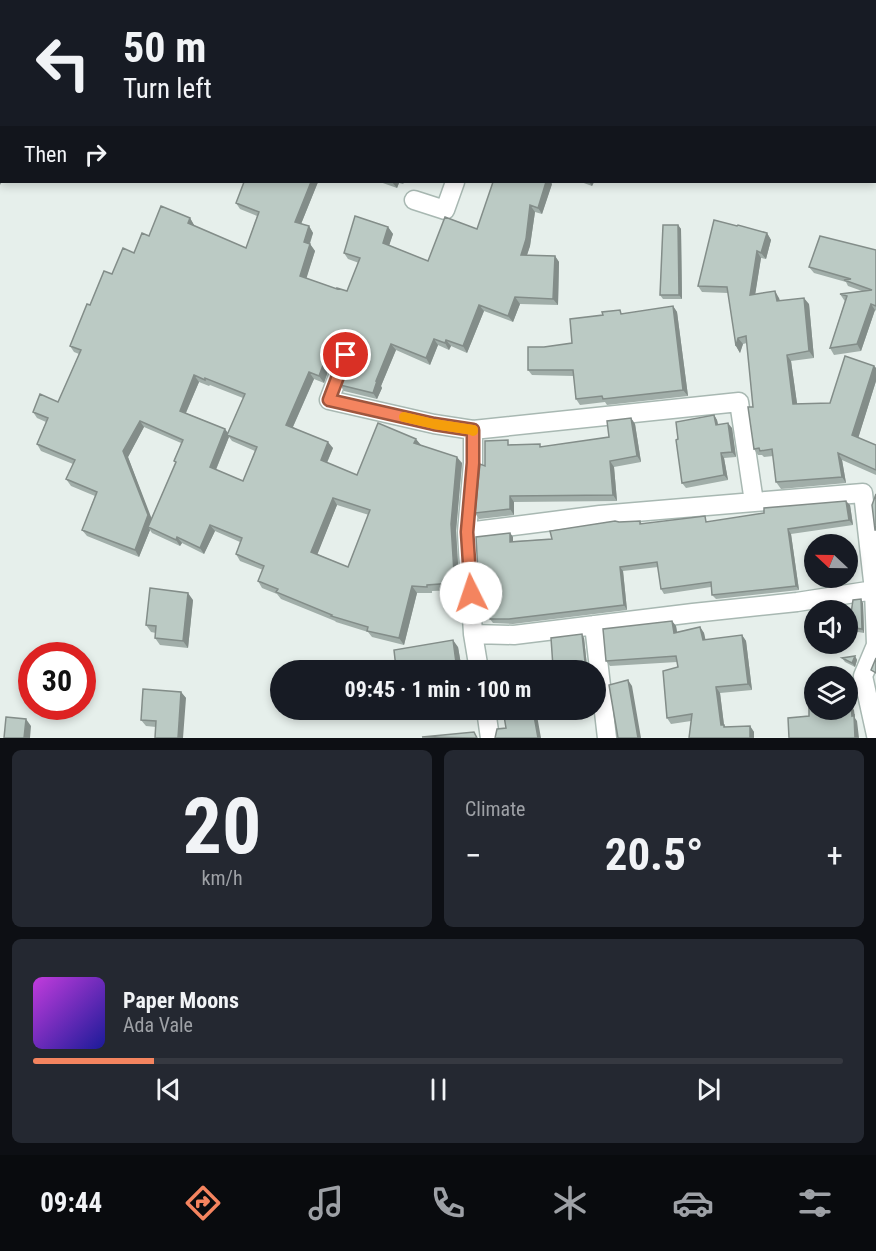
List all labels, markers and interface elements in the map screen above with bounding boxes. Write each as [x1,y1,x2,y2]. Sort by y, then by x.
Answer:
text: 50 m [123,23,206,72]
icon: left [24,24,102,102]
text: Turn left [123,73,212,105]
icon: right [79,138,112,171]
text: Then [24,142,67,167]
pin [320,329,371,380]
icon: arrive [329,338,362,371]
north arrow [804,534,858,588]
map controls [804,534,858,720]
position arrow [439,561,503,625]
button: sound [804,600,858,654]
speed limit sign: 30 [18,642,96,720]
button: layers [804,666,858,720]
text: 09:45 · 1 min · 100 m [345,677,531,702]
text: 20 [183,781,261,872]
text: Climate [465,797,525,821]
text: 20.5° [605,828,703,881]
text: − [465,836,482,875]
text: + [827,836,843,875]
text: km/h [201,866,243,890]
text: Paper Moons [123,988,239,1013]
text: Ada Vale [123,1013,193,1037]
icon: previous [152,1073,185,1106]
icon: pause [422,1073,455,1106]
icon: next [692,1073,725,1106]
icon: directions [182,1182,224,1224]
icon: music [305,1182,347,1224]
icon: phone [427,1182,469,1224]
icon: climate [549,1182,591,1224]
icon: car [672,1182,714,1224]
icon: filters [794,1182,836,1224]
text: 09:44 [40,1187,102,1219]

